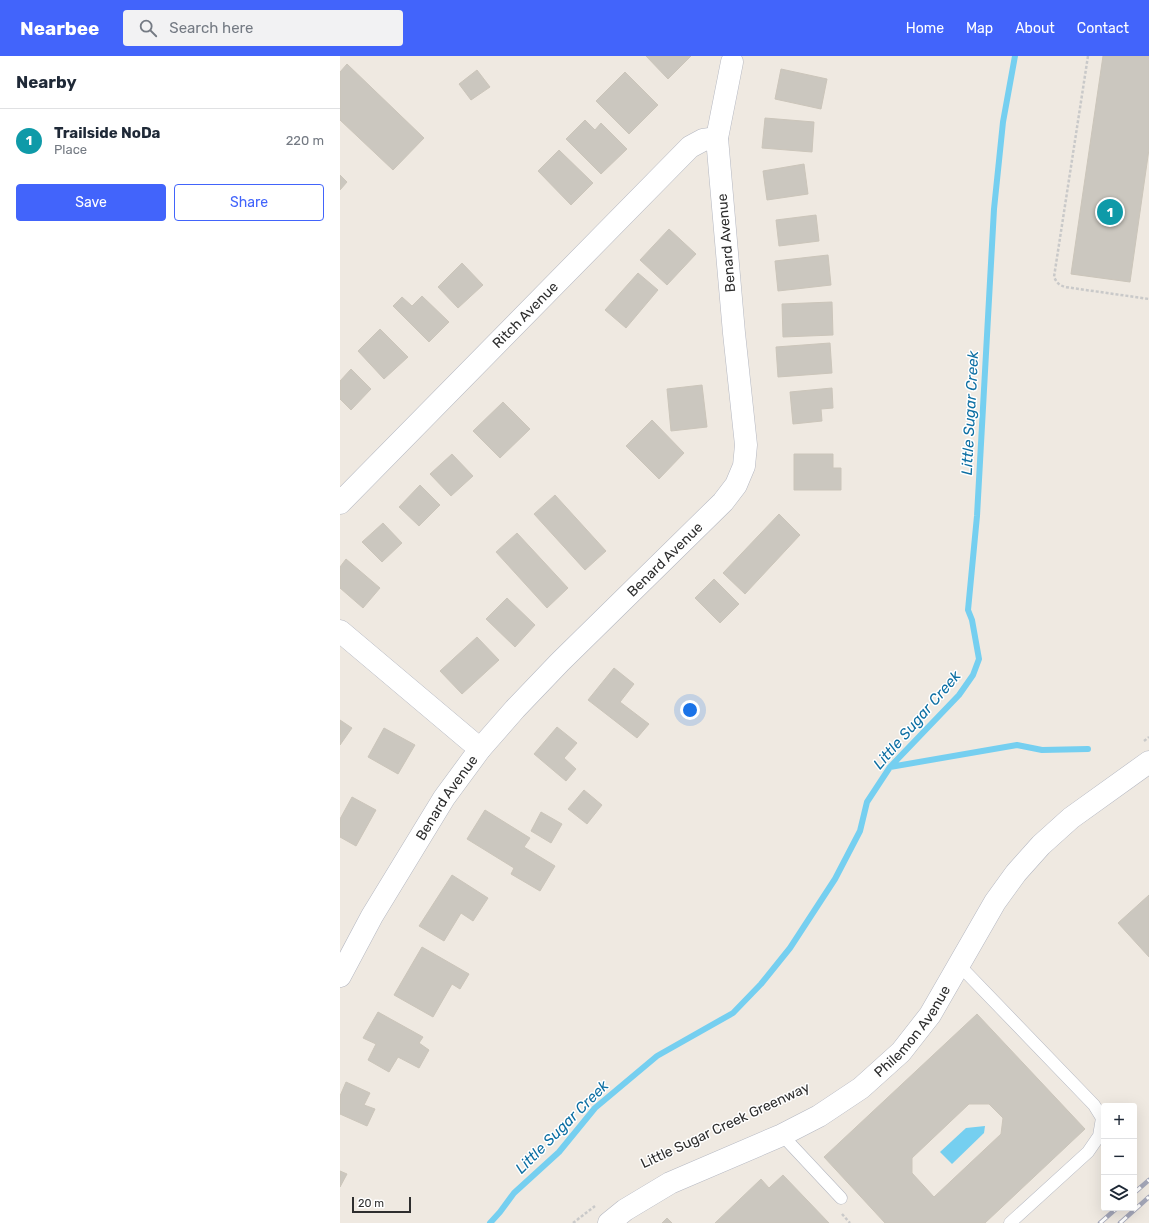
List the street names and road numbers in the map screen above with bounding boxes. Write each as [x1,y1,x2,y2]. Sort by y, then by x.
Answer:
street label: Benard Avenue [714,193,739,293]
street label: Ritch Avenue [489,278,562,352]
street label: Benard Avenue [624,519,706,600]
street label: Benard Avenue [412,752,482,843]
street label: Philemon Avenue [871,982,954,1081]
street label: Little Sugar Creek Greenway [638,1079,813,1172]

